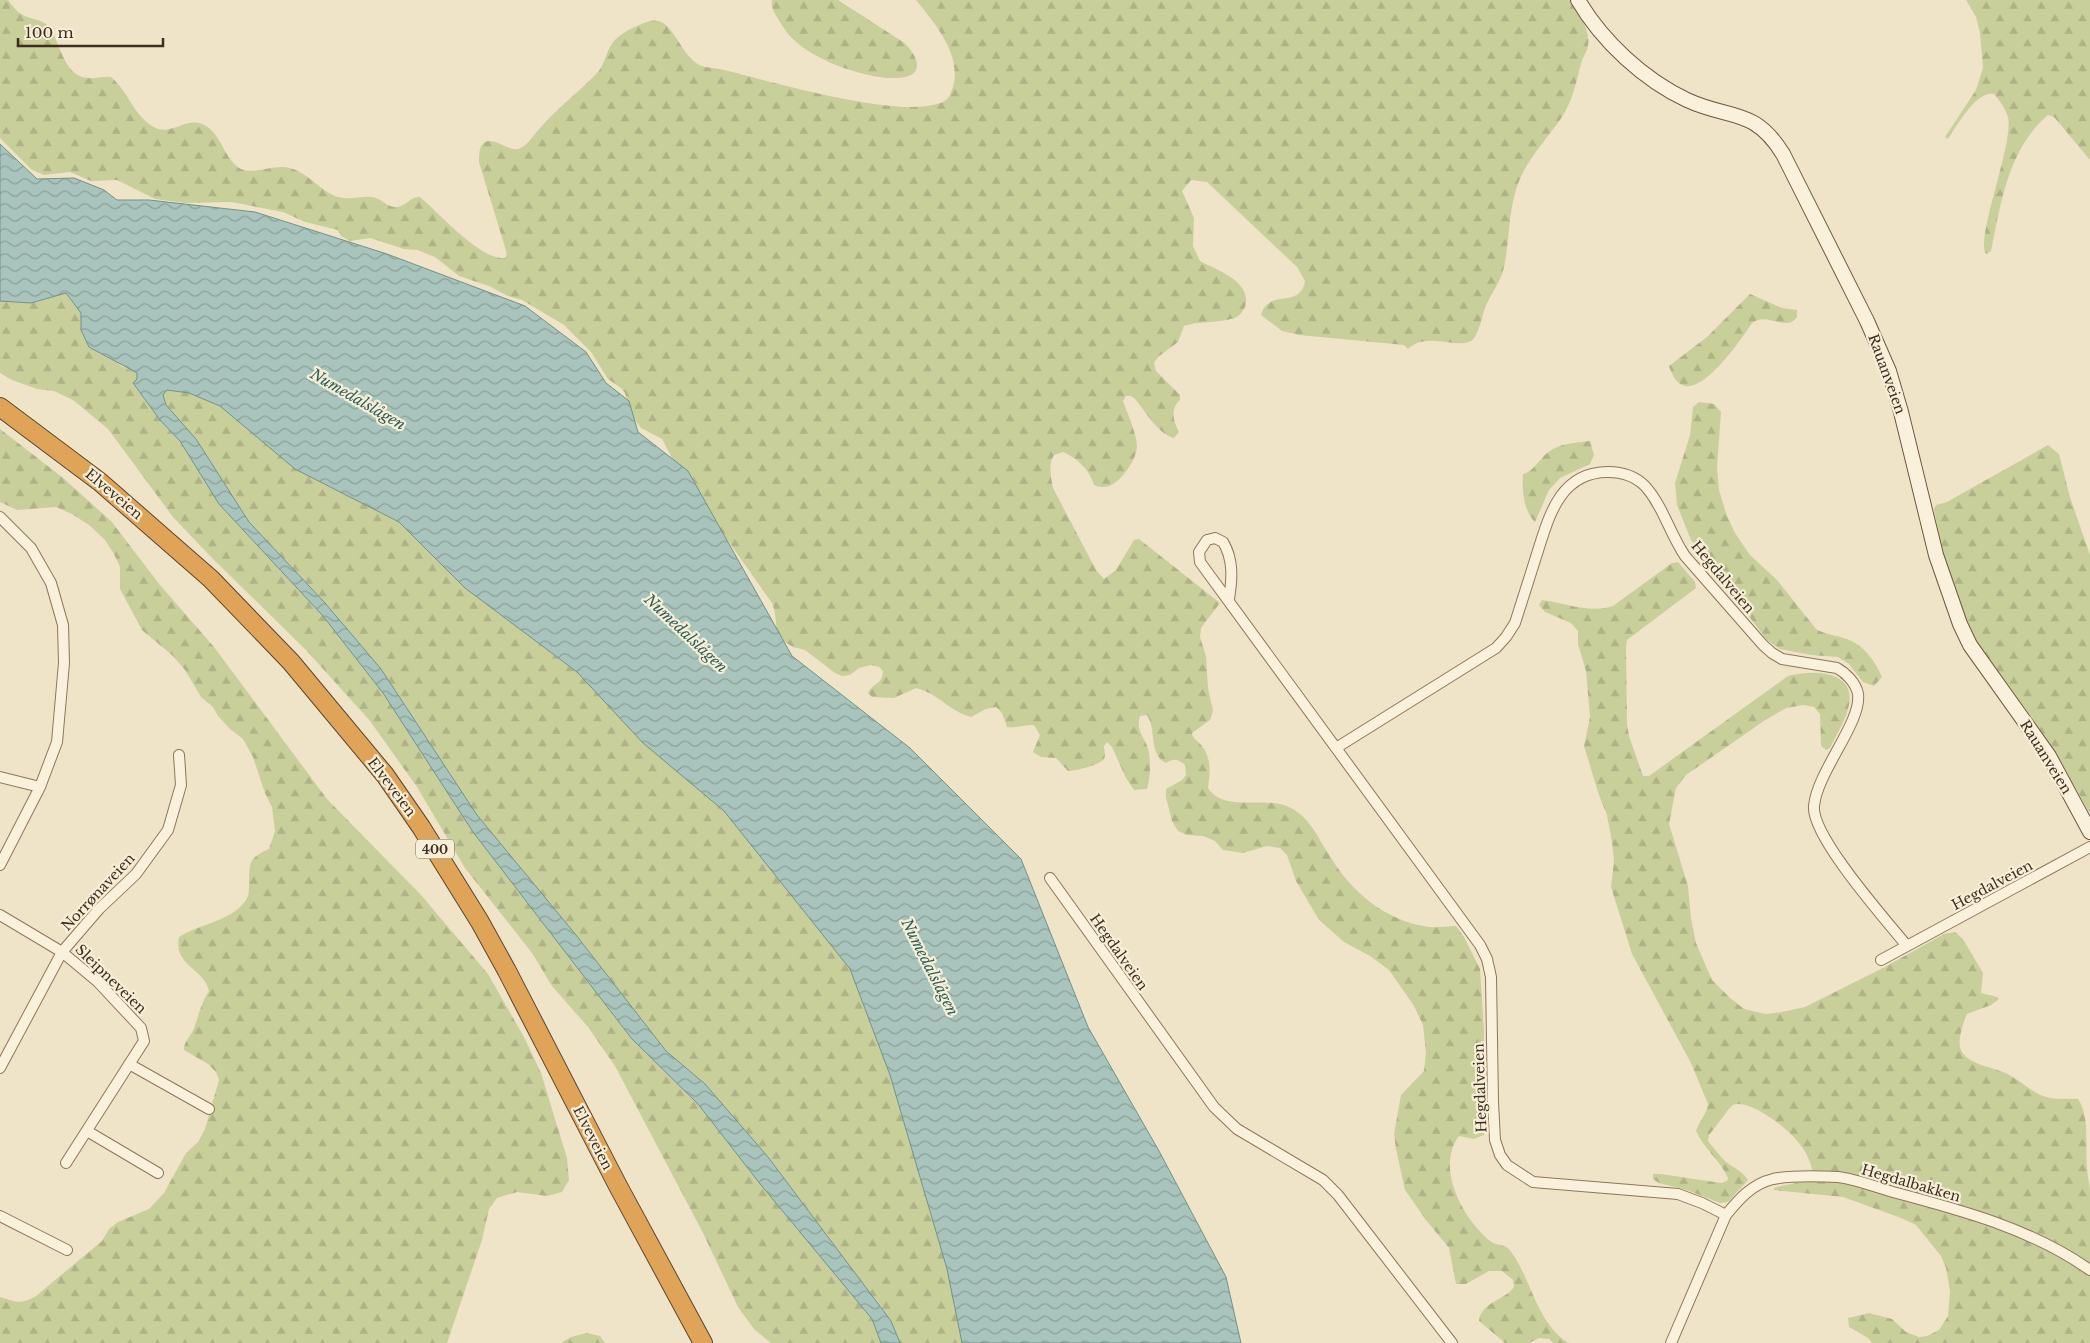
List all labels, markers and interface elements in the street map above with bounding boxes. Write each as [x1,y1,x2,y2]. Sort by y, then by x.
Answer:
scale bar [18,15,162,47]
text: 100 m [25,23,74,42]
street label: Rauanveien [1864,331,1910,417]
water label: Numedalslågen [306,364,409,434]
street label: Elveveien [82,465,147,523]
street label: Hegdalveien [1687,537,1759,617]
water label: Numedalslågen [640,589,731,676]
street label: Rauanveien [2016,717,2076,798]
street label: Elveveien [364,754,420,820]
road number: 400 [416,840,454,859]
street label: Norrønaveien [57,849,139,935]
street label: Hegdalveien [1948,856,2036,914]
street label: Hegdalveien [1086,910,1152,994]
water label: Numedalslågen [897,914,963,1019]
street label: Sleipneveien [72,941,151,1018]
street label: Hegdalveien [1469,1043,1491,1133]
street label: Elveveien [569,1103,617,1173]
street label: Hegdalbakken [1859,1160,1963,1206]

